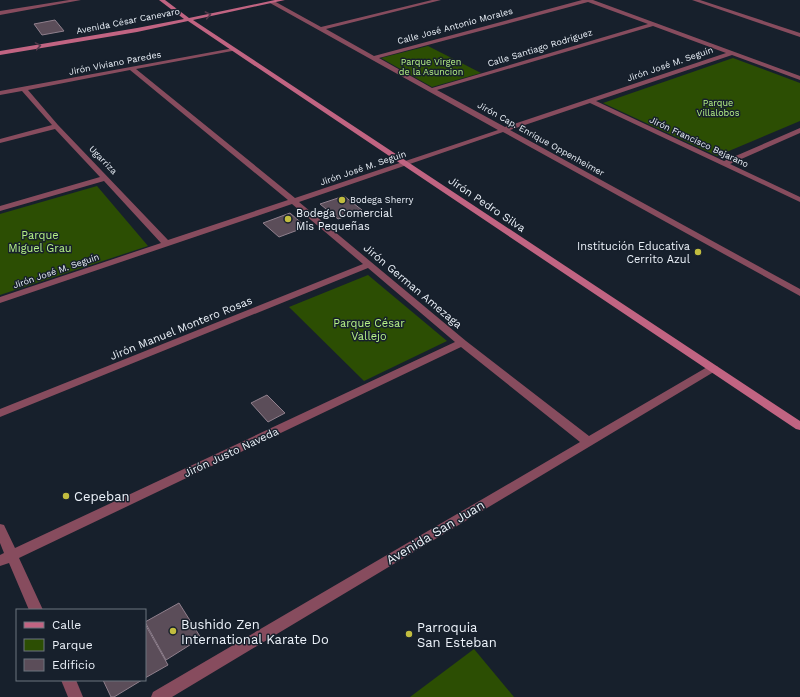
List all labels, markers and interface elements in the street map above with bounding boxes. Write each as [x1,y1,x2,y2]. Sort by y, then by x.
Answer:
street label: Avenida César Canevaro [75,6,181,36]
street label: Calle José Antonio Morales [396,6,514,46]
one-way arrow [204,11,211,20]
street label: Calle Santiago Rodríguez [486,27,594,69]
one-way arrow [35,42,42,51]
street label: Jirón José M. Seguín [626,45,714,83]
street label: Jirón Viviano Paredes [68,49,162,77]
park label: Parque Virgen de la Asuncion [399,57,463,77]
park label: Parque Villalobos [697,98,740,118]
street label: Jirón Cap. Enrique Oppenheimer [476,100,606,178]
street label: Jirón Francisco Bejarano [648,115,750,169]
street label: Ugarriza [87,144,119,176]
street label: Jirón José M. Seguín [319,149,407,187]
street label: Jirón Pedro Silva [446,174,528,235]
marker: Bodega Sherry [337,195,347,205]
place label: Bodega Sherry [350,195,414,205]
place label: Bodega Comercial Mis Pequeñas [296,207,393,233]
marker: Bodega Comercial Mis Pequeñas [283,214,293,224]
park label: Parque Miguel Grau [8,229,72,255]
place label: Institución Educativa Cerrito Azul [577,240,691,266]
street label: Jirón German Amezaga [361,241,465,331]
marker: Institución Educativa Cerrito Azul [693,247,703,257]
street label: Jirón José M. Seguín [12,252,100,290]
street label: Jirón Manuel Montero Rosas [108,294,255,363]
park label: Parque César Vallejo [333,317,405,343]
street label: Jirón Justo Naveda [182,425,281,480]
place label: Cepeban [74,489,130,504]
marker: Cepeban [61,491,71,501]
street label: Avenida San Juan [383,497,487,568]
legend [16,609,146,681]
place label: Bushido Zen International Karate Do [181,617,329,647]
text: Calle [52,618,81,632]
place label: Parroquia San Esteban [417,620,497,650]
marker: Bushido Zen International Karate Do [168,626,178,636]
marker: Parroquia San Esteban [404,629,414,639]
text: Parque [52,638,93,652]
text: Edificio [52,658,95,672]

